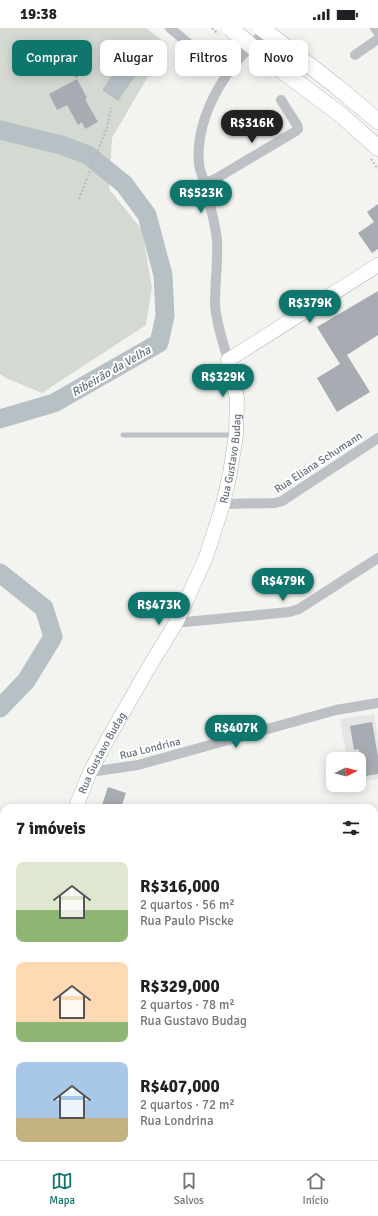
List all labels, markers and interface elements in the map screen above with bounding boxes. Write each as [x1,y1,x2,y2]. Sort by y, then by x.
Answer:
text: 19:38 [20,5,57,23]
chip: Comprar [12,40,92,76]
chip: Alugar [100,40,167,76]
chip: Filtros [175,40,241,76]
chip: Novo [249,40,308,76]
pin: R$316K [219,110,285,144]
text: R$316K [230,115,274,131]
pin: R$523K [168,180,234,214]
text: R$523K [179,185,223,201]
pin: R$379K [277,290,343,324]
text: R$379K [288,295,332,311]
water label: Ribeirão da Velha [69,342,154,400]
pin: R$329K [190,364,256,398]
text: R$329K [201,369,245,385]
street label: Rua Gustavo Budag [217,413,244,505]
street label: Rua Eliana Schumann [272,429,365,496]
pin: R$479K [250,568,316,602]
text: R$479K [261,573,305,589]
pin: R$473K [126,592,192,626]
text: R$473K [137,597,181,613]
street label: Rua Gustavo Budag [76,710,129,796]
pin: R$407K [203,715,269,749]
text: R$407K [214,720,258,736]
street label: Rua Londrina [118,735,182,762]
north arrow [326,752,366,792]
map controls [326,752,366,792]
icon: filters [340,817,362,839]
text: 7 imóveis [16,818,86,839]
text: R$316,000 [140,876,220,897]
icon: home [48,878,96,926]
text: 2 quartos · 56 m² [140,897,235,913]
text: Rua Paulo Piscke [140,913,234,929]
text: R$329,000 [140,976,220,997]
icon: home [48,978,96,1026]
text: 2 quartos · 78 m² [140,997,235,1013]
text: Rua Gustavo Budag [140,1013,247,1029]
text: R$407,000 [140,1076,220,1097]
icon: home [48,1078,96,1126]
text: 2 quartos · 72 m² [140,1097,235,1113]
text: Rua Londrina [140,1113,214,1129]
tab: Mapa [49,1170,75,1207]
tab: Salvos [174,1170,204,1207]
tab: Início [302,1170,329,1207]

